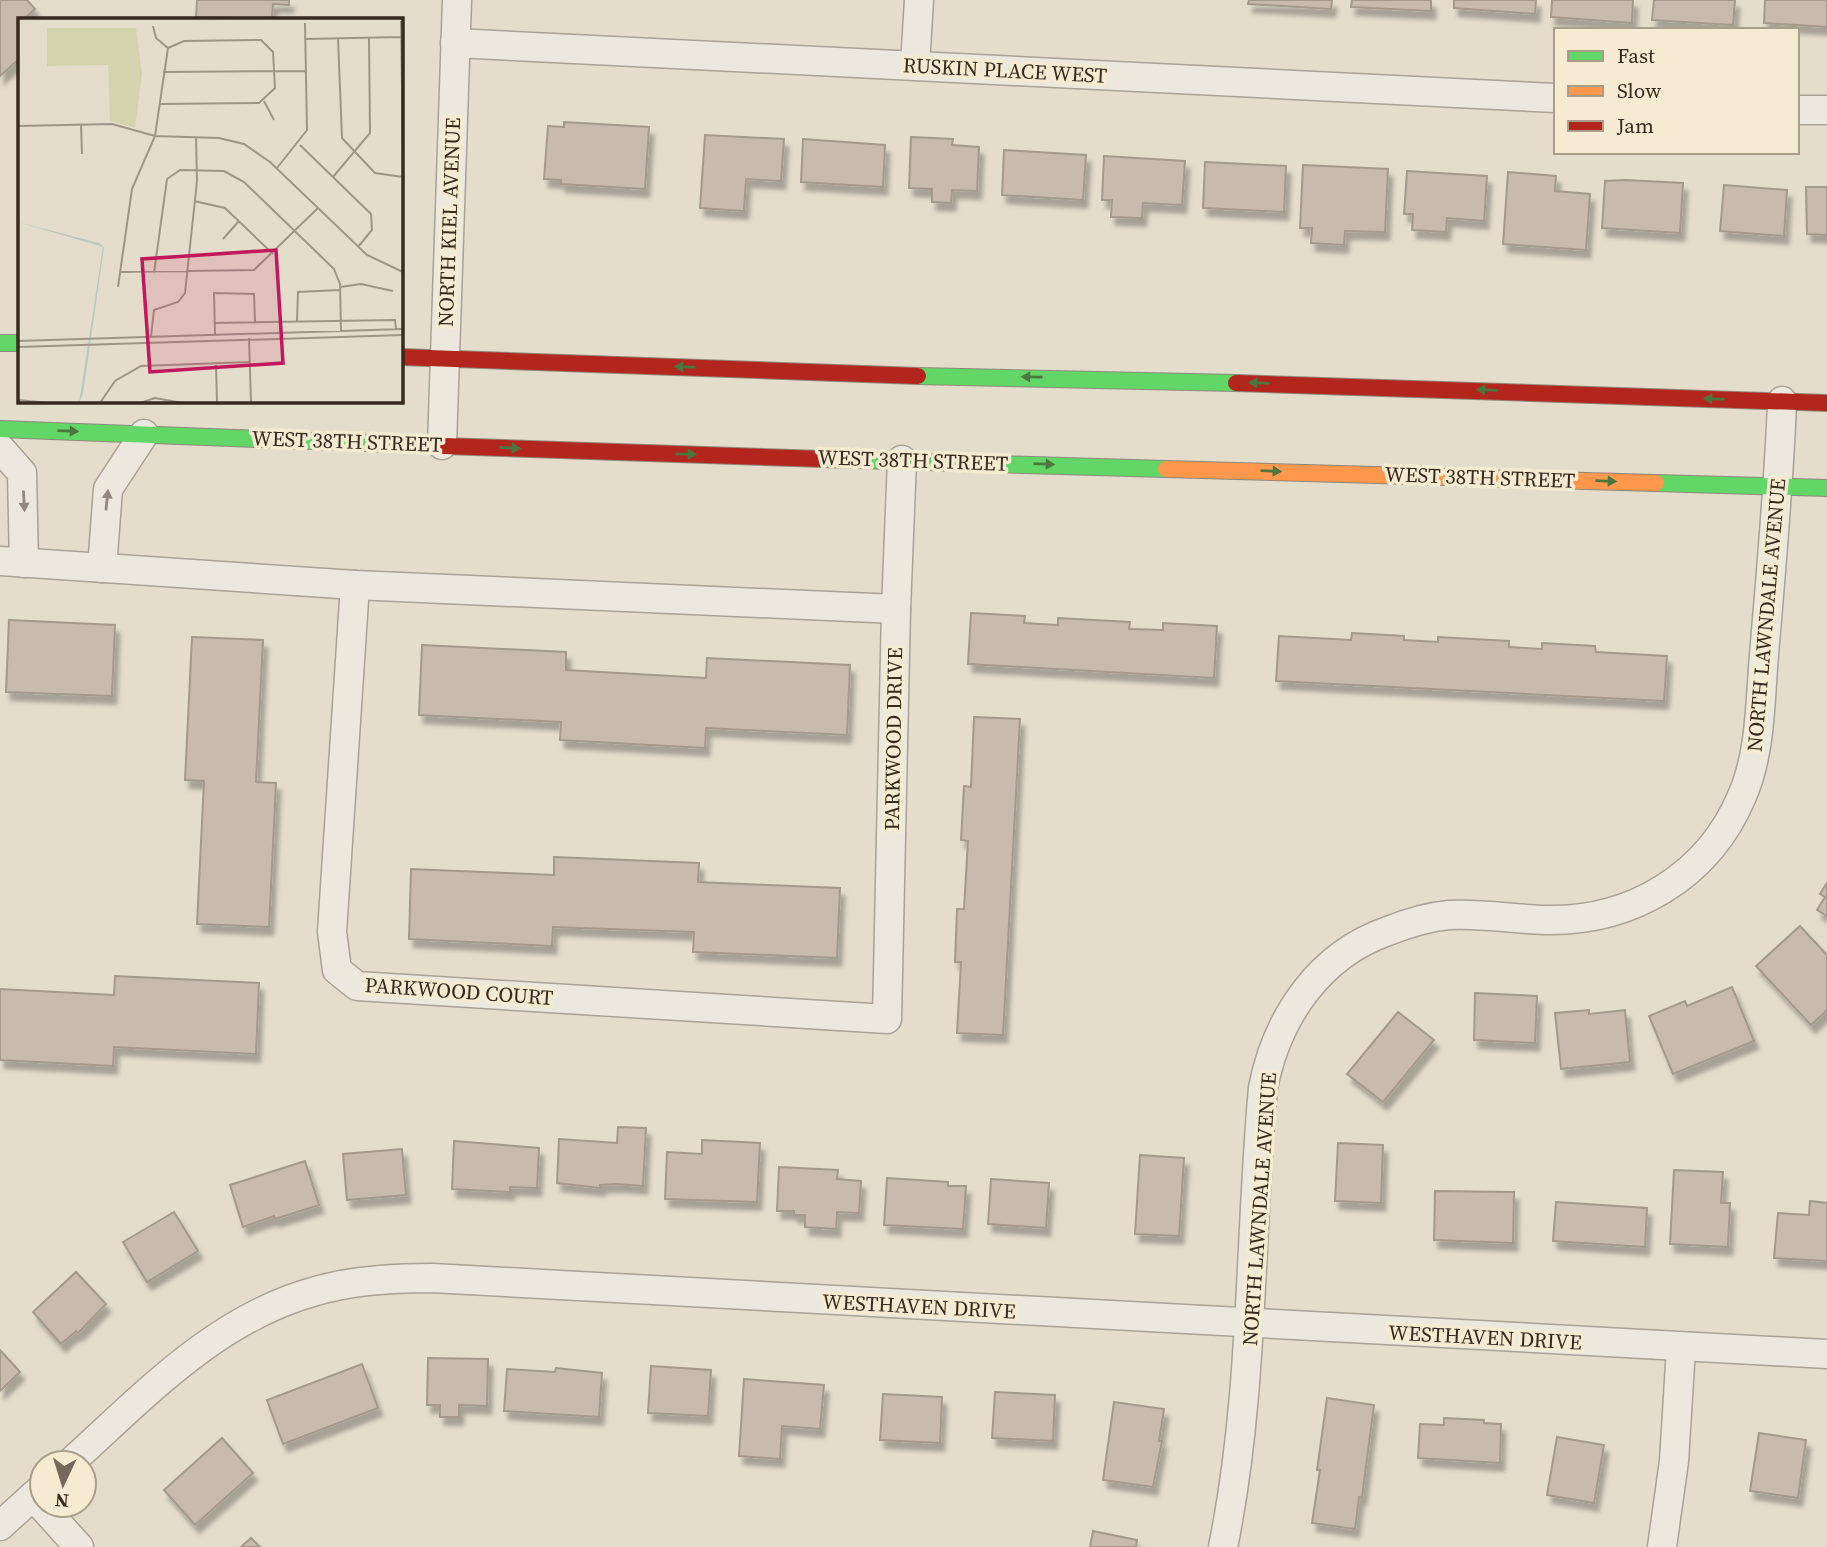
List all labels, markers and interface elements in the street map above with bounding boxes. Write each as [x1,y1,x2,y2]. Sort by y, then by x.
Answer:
inset map [18,18,402,402]
legend [1554,28,1799,154]
text: Fast [1617,41,1655,70]
street label: RUSKIN PLACE WEST [902,50,1108,90]
text: Slow [1617,76,1661,105]
text: Jam [1616,111,1654,140]
street label: NORTH KIEL AVENUE [431,117,467,327]
one-way arrow [674,361,696,372]
one-way arrow [1021,371,1043,383]
one-way arrow [1248,378,1270,389]
one-way arrow [1476,385,1498,396]
one-way arrow [1703,393,1725,404]
street label: WEST 38TH STREET [251,423,443,459]
one-way arrow [57,426,79,437]
one-way arrow [500,442,522,453]
street label: WEST 38TH STREET [817,442,1009,478]
one-way arrow [675,449,697,460]
one-way arrow [1033,458,1055,470]
street label: WEST 38TH STREET [1384,459,1576,495]
one-way arrow [1261,465,1283,476]
one-way arrow [1595,476,1617,487]
street label: NORTH LAWNDALE AVENUE [1740,477,1792,753]
one-way arrow [102,489,113,511]
one-way arrow [18,491,29,513]
street label: PARKWOOD DRIVE [877,647,909,831]
street label: PARKWOOD COURT [364,970,555,1012]
street label: NORTH LAWNDALE AVENUE [1235,1071,1283,1347]
street label: WESTHAVEN DRIVE [821,1286,1017,1326]
street label: WESTHAVEN DRIVE [1387,1317,1583,1357]
north arrow [28,1449,98,1519]
text: N [54,1487,70,1514]

